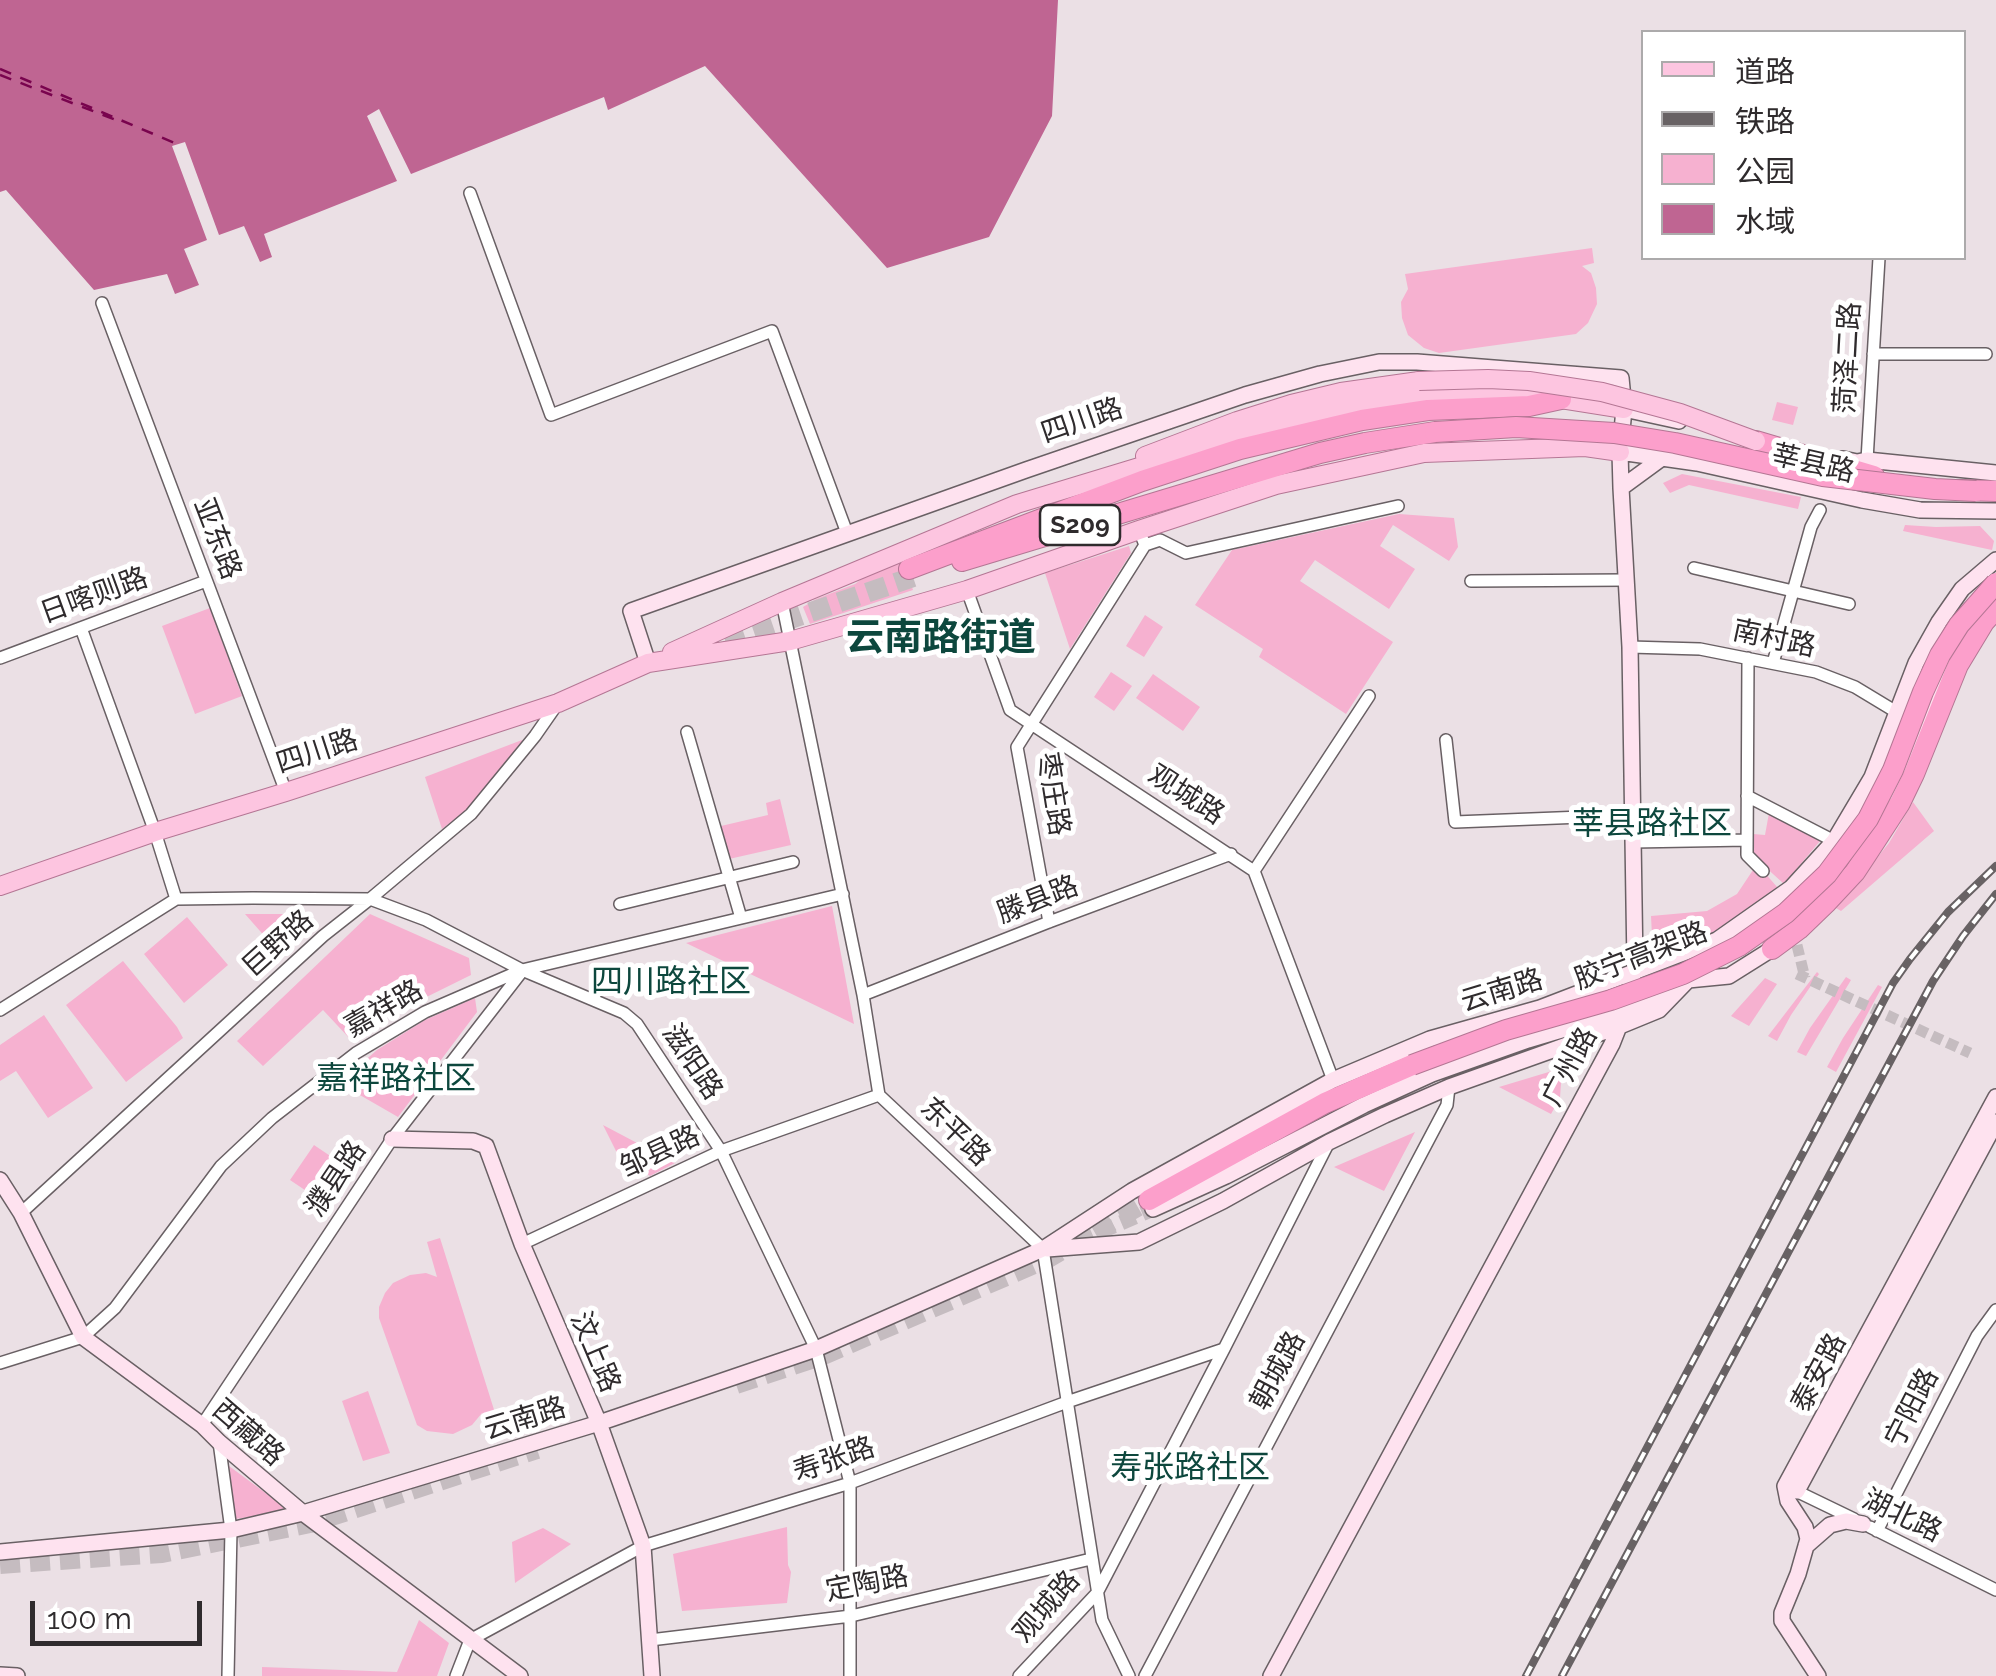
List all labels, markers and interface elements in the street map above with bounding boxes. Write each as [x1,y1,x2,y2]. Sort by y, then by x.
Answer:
legend [1641,30,1966,260]
text: 道路 [1735,54,1795,89]
text: 铁路 [1735,104,1795,139]
text: 公园 [1735,154,1795,189]
text: 水域 [1735,204,1795,239]
street label: 菏泽二路 [1828,301,1868,415]
street label: 四川路 [1037,391,1127,451]
street label: 莘县路 [1768,438,1858,490]
street label: 亚东路 [186,494,248,584]
road number: S209 [1040,505,1120,545]
street label: 日喀则路 [36,561,152,631]
street label: 南村路 [1729,614,1819,664]
district label: 云南路街道 [846,616,1036,662]
street label: 四川路 [272,723,362,781]
street label: 枣庄路 [1030,750,1076,838]
street label: 观城路 [1142,758,1230,832]
district label: 莘县路社区 [1572,805,1732,843]
street label: 滕县路 [993,869,1083,931]
street label: 巨野路 [236,903,320,985]
street label: 胶宁高架路 [1570,915,1712,997]
district label: 四川路社区 [591,963,751,1001]
street label: 云南路 [1457,963,1547,1019]
street label: 嘉祥路 [339,973,429,1045]
street label: 滋阳路 [655,1018,729,1106]
street label: 广州路 [1535,1022,1605,1112]
district label: 嘉祥路社区 [316,1060,476,1098]
street label: 东平路 [913,1091,997,1173]
street label: 邹县路 [615,1119,705,1185]
street label: 濮县路 [299,1135,373,1223]
street label: 汶上路 [563,1307,627,1397]
street label: 朝城路 [1243,1326,1313,1416]
street label: 泰安路 [1784,1328,1854,1418]
street label: 宁阳路 [1878,1363,1946,1453]
street label: 云南路 [480,1391,570,1447]
street label: 西藏路 [205,1393,291,1473]
street label: 寿张路 [789,1430,879,1490]
district label: 寿张路社区 [1110,1449,1270,1487]
street label: 湖北路 [1857,1482,1947,1550]
street label: 定陶路 [823,1559,911,1609]
street label: 观城路 [1007,1564,1087,1650]
scale bar [35,1581,208,1643]
text: 100 m [47,1601,132,1636]

